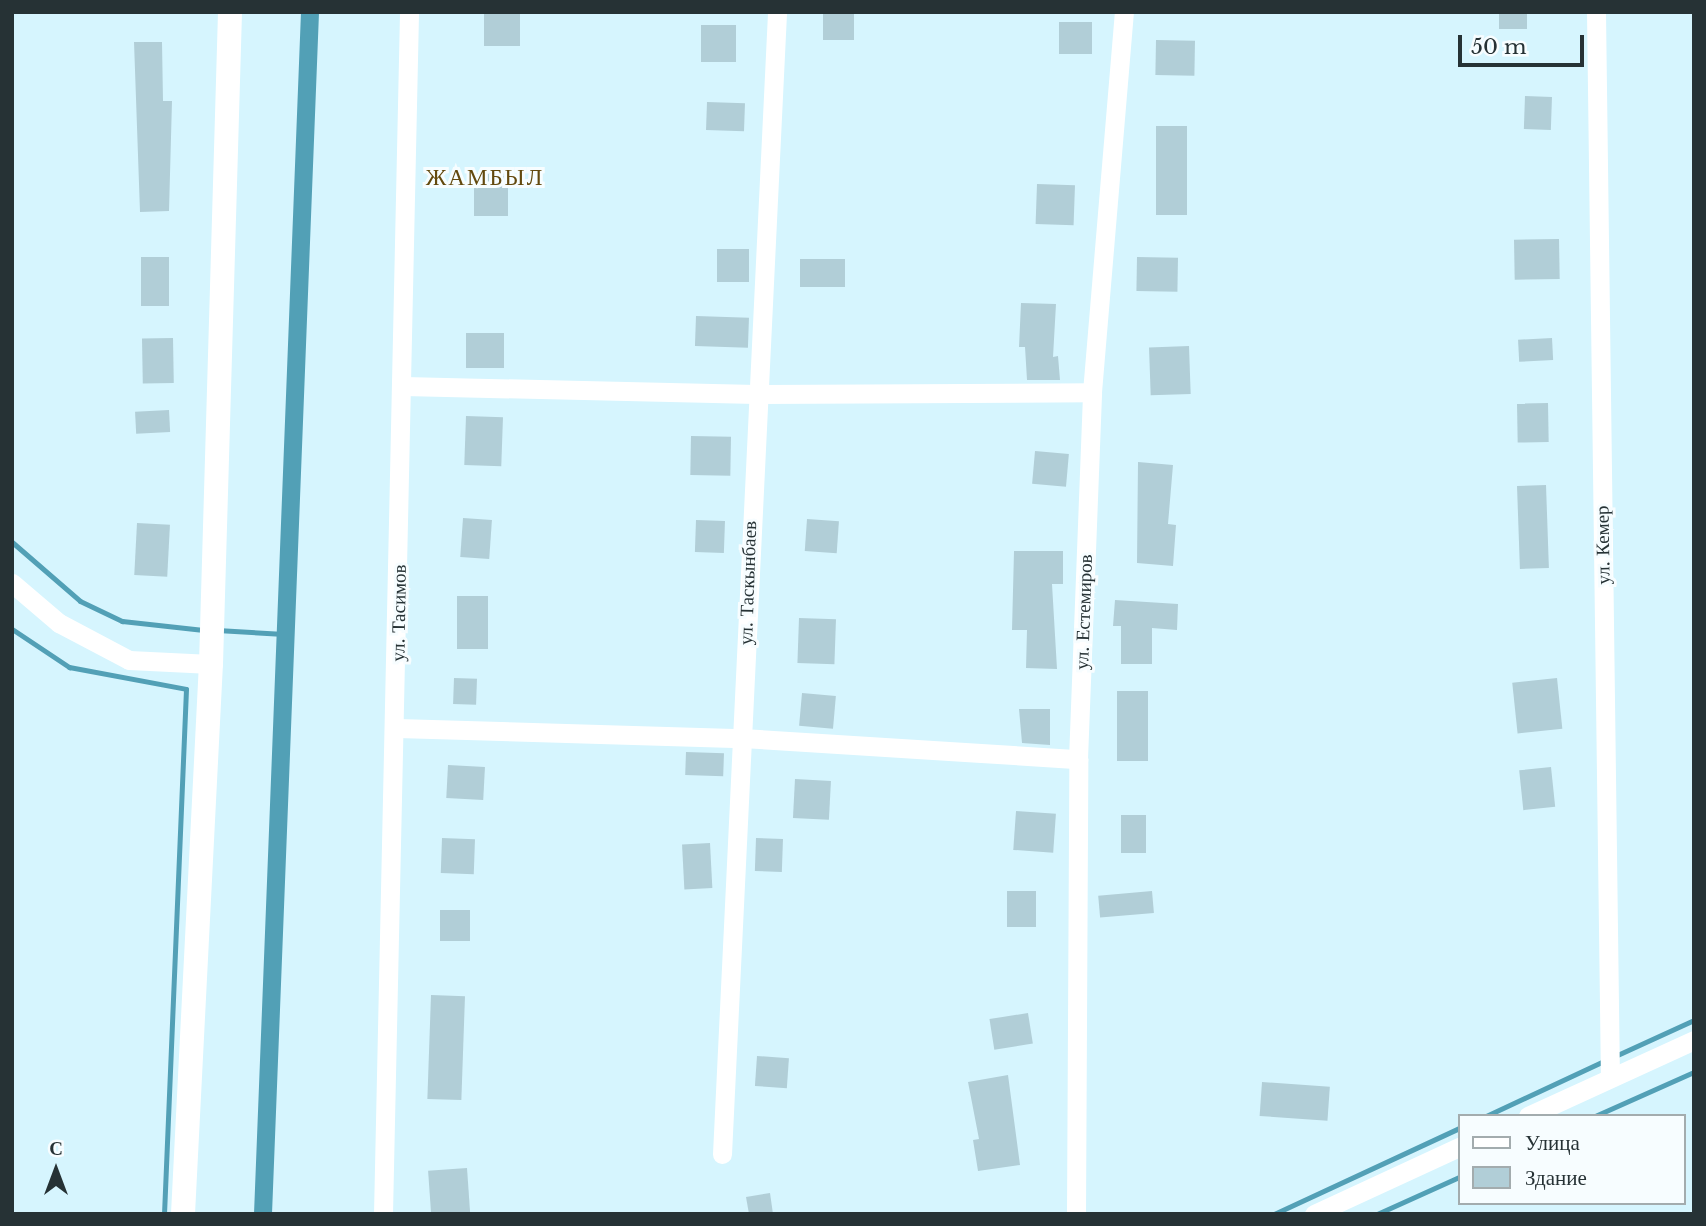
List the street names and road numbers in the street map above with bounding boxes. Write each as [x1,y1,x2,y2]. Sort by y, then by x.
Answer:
street label: ул. Кемер [1591,505,1615,585]
street label: ул. Таскынбаев [734,520,762,646]
street label: ул. Естемиров [1071,554,1097,670]
street label: ул. Тасимов [387,564,411,662]

